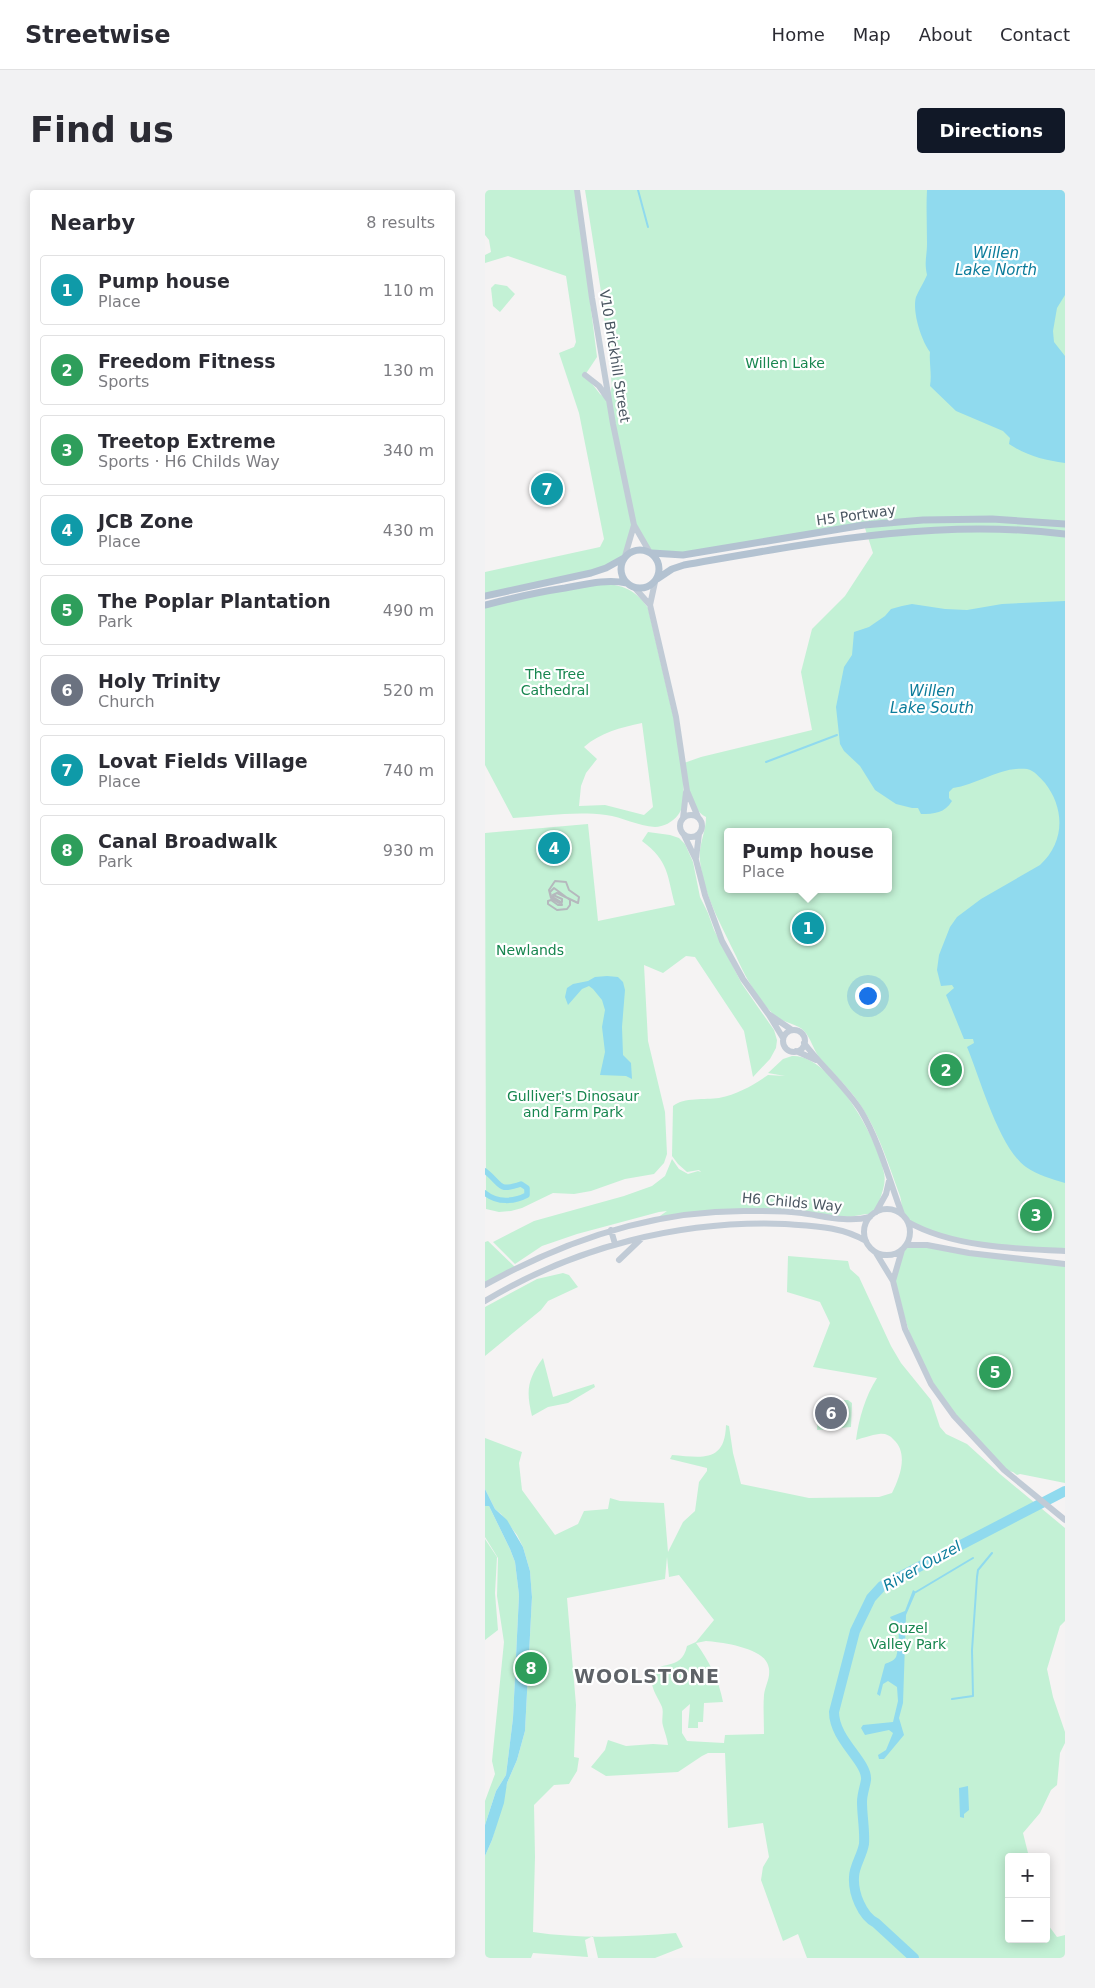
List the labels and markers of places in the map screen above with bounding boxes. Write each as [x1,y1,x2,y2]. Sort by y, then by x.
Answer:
pin: 7 [531,470,563,508]
pin: 4 [538,829,570,867]
pin: 1 [792,909,824,947]
pin: 2 [930,1051,962,1089]
pin: 3 [1020,1196,1052,1234]
pin: 5 [979,1353,1011,1391]
pin: 6 [815,1394,847,1432]
pin: 8 [515,1649,547,1687]

